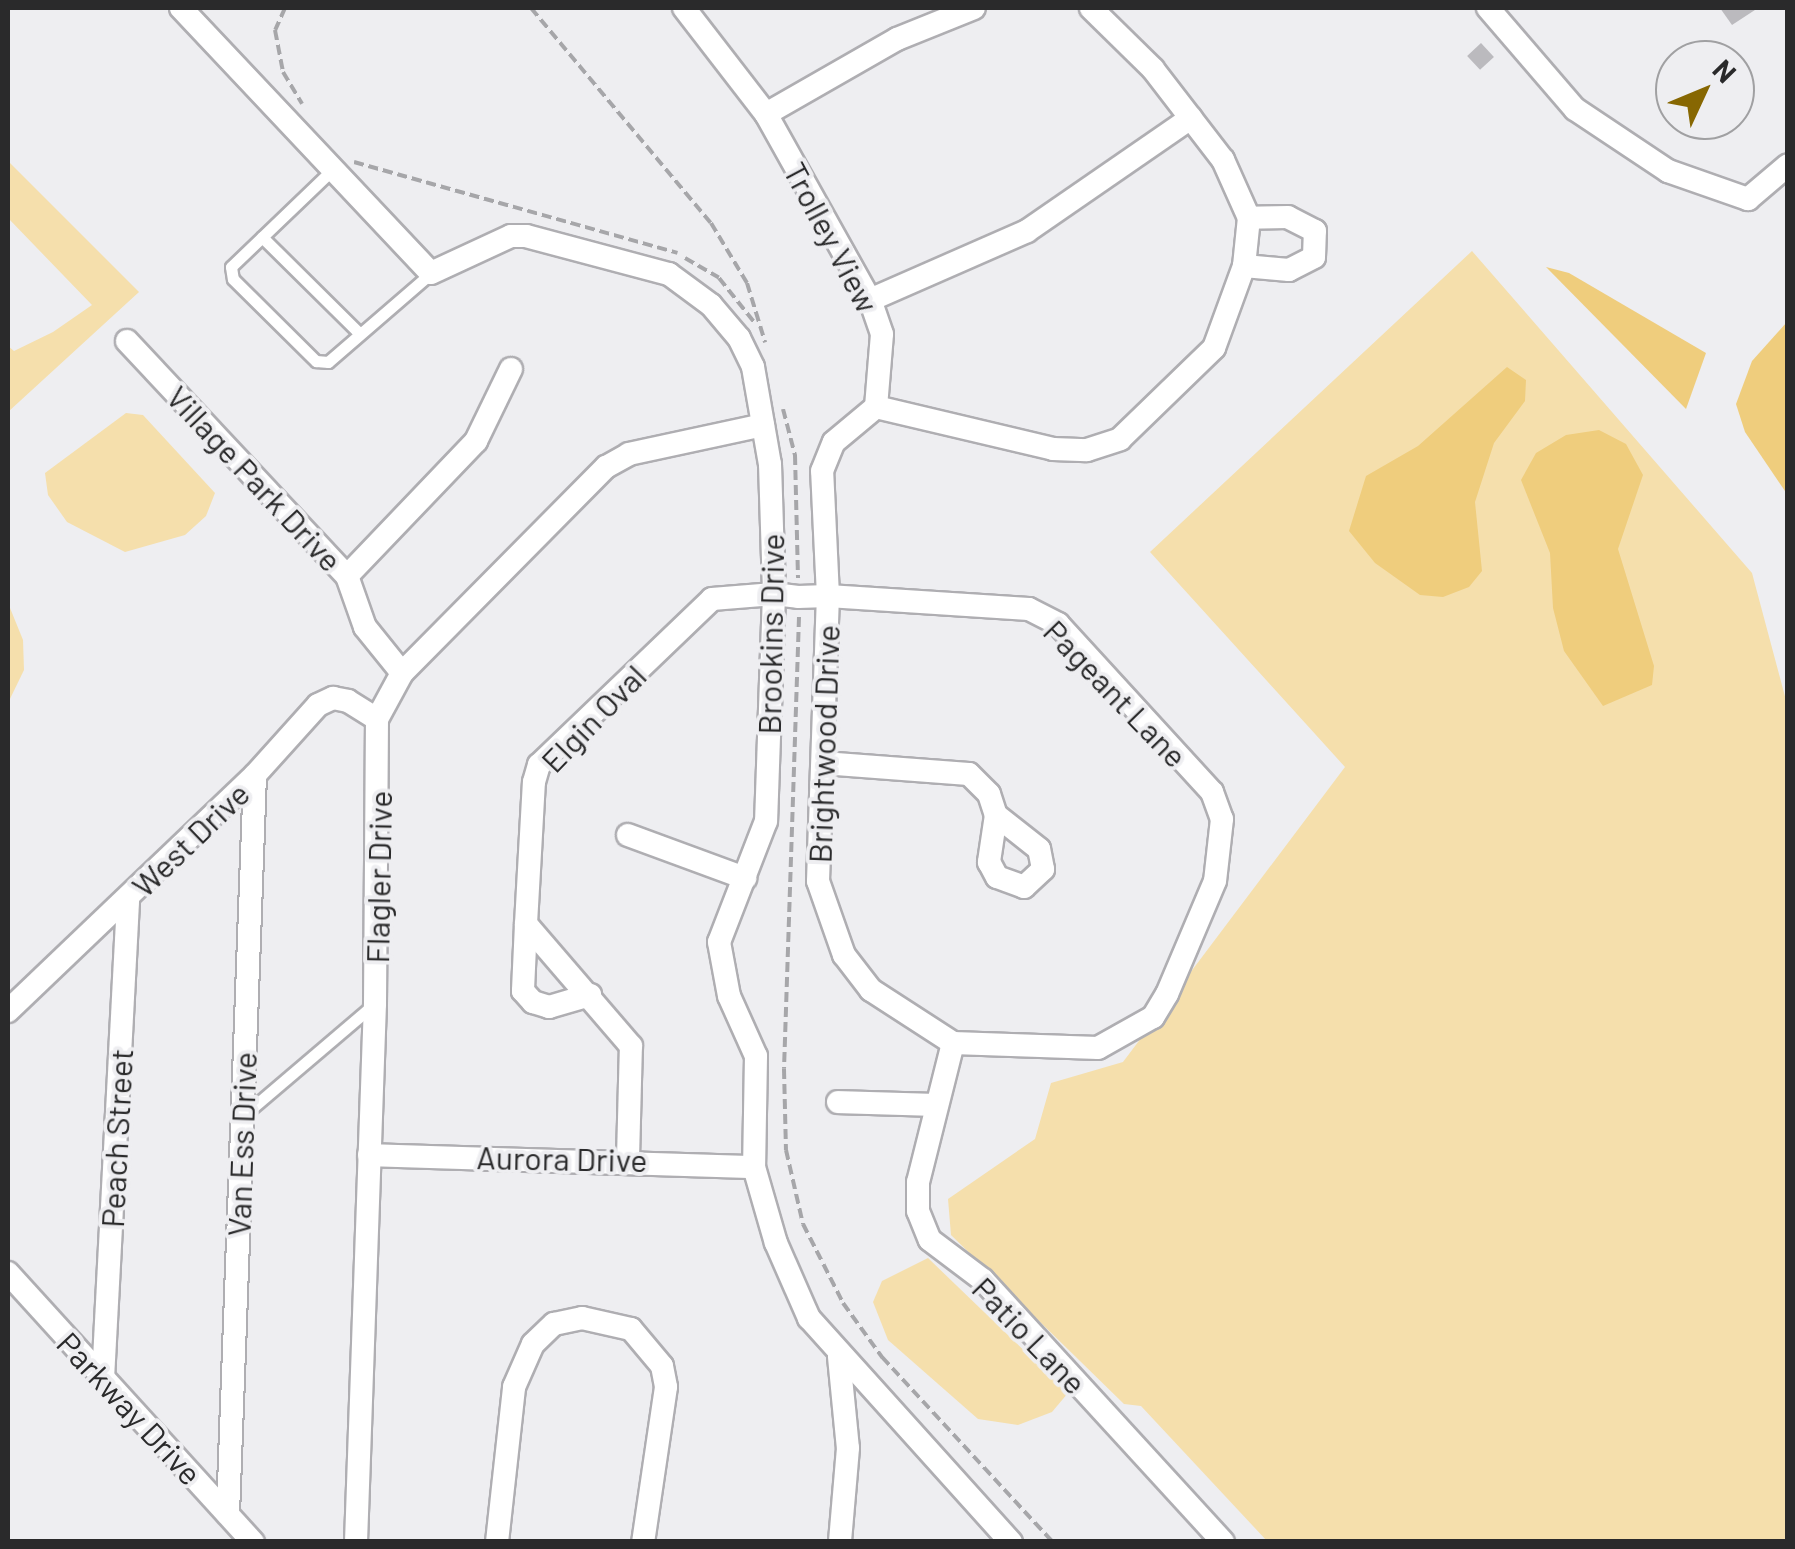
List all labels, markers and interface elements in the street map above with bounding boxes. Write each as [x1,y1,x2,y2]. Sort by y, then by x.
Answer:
north arrow [1655,40,1755,140]
text: N [1706,52,1744,89]
street label: Trolley View [776,155,888,319]
street label: Village Park Drive [159,377,351,579]
street label: Brookins Drive [749,533,791,735]
street label: Pageant Lane [1036,612,1196,774]
street label: Brightwood Drive [800,624,846,864]
street label: Elgin Oval [533,656,653,780]
street label: West Drive [123,774,257,904]
street label: Flagler Drive [357,790,399,964]
street label: Peach Street [92,1047,140,1229]
street label: Van Ess Drive [219,1051,263,1237]
street label: Aurora Drive [476,1137,648,1179]
street label: Patio Lane [965,1269,1095,1401]
street label: Parkway Drive [50,1324,210,1492]

